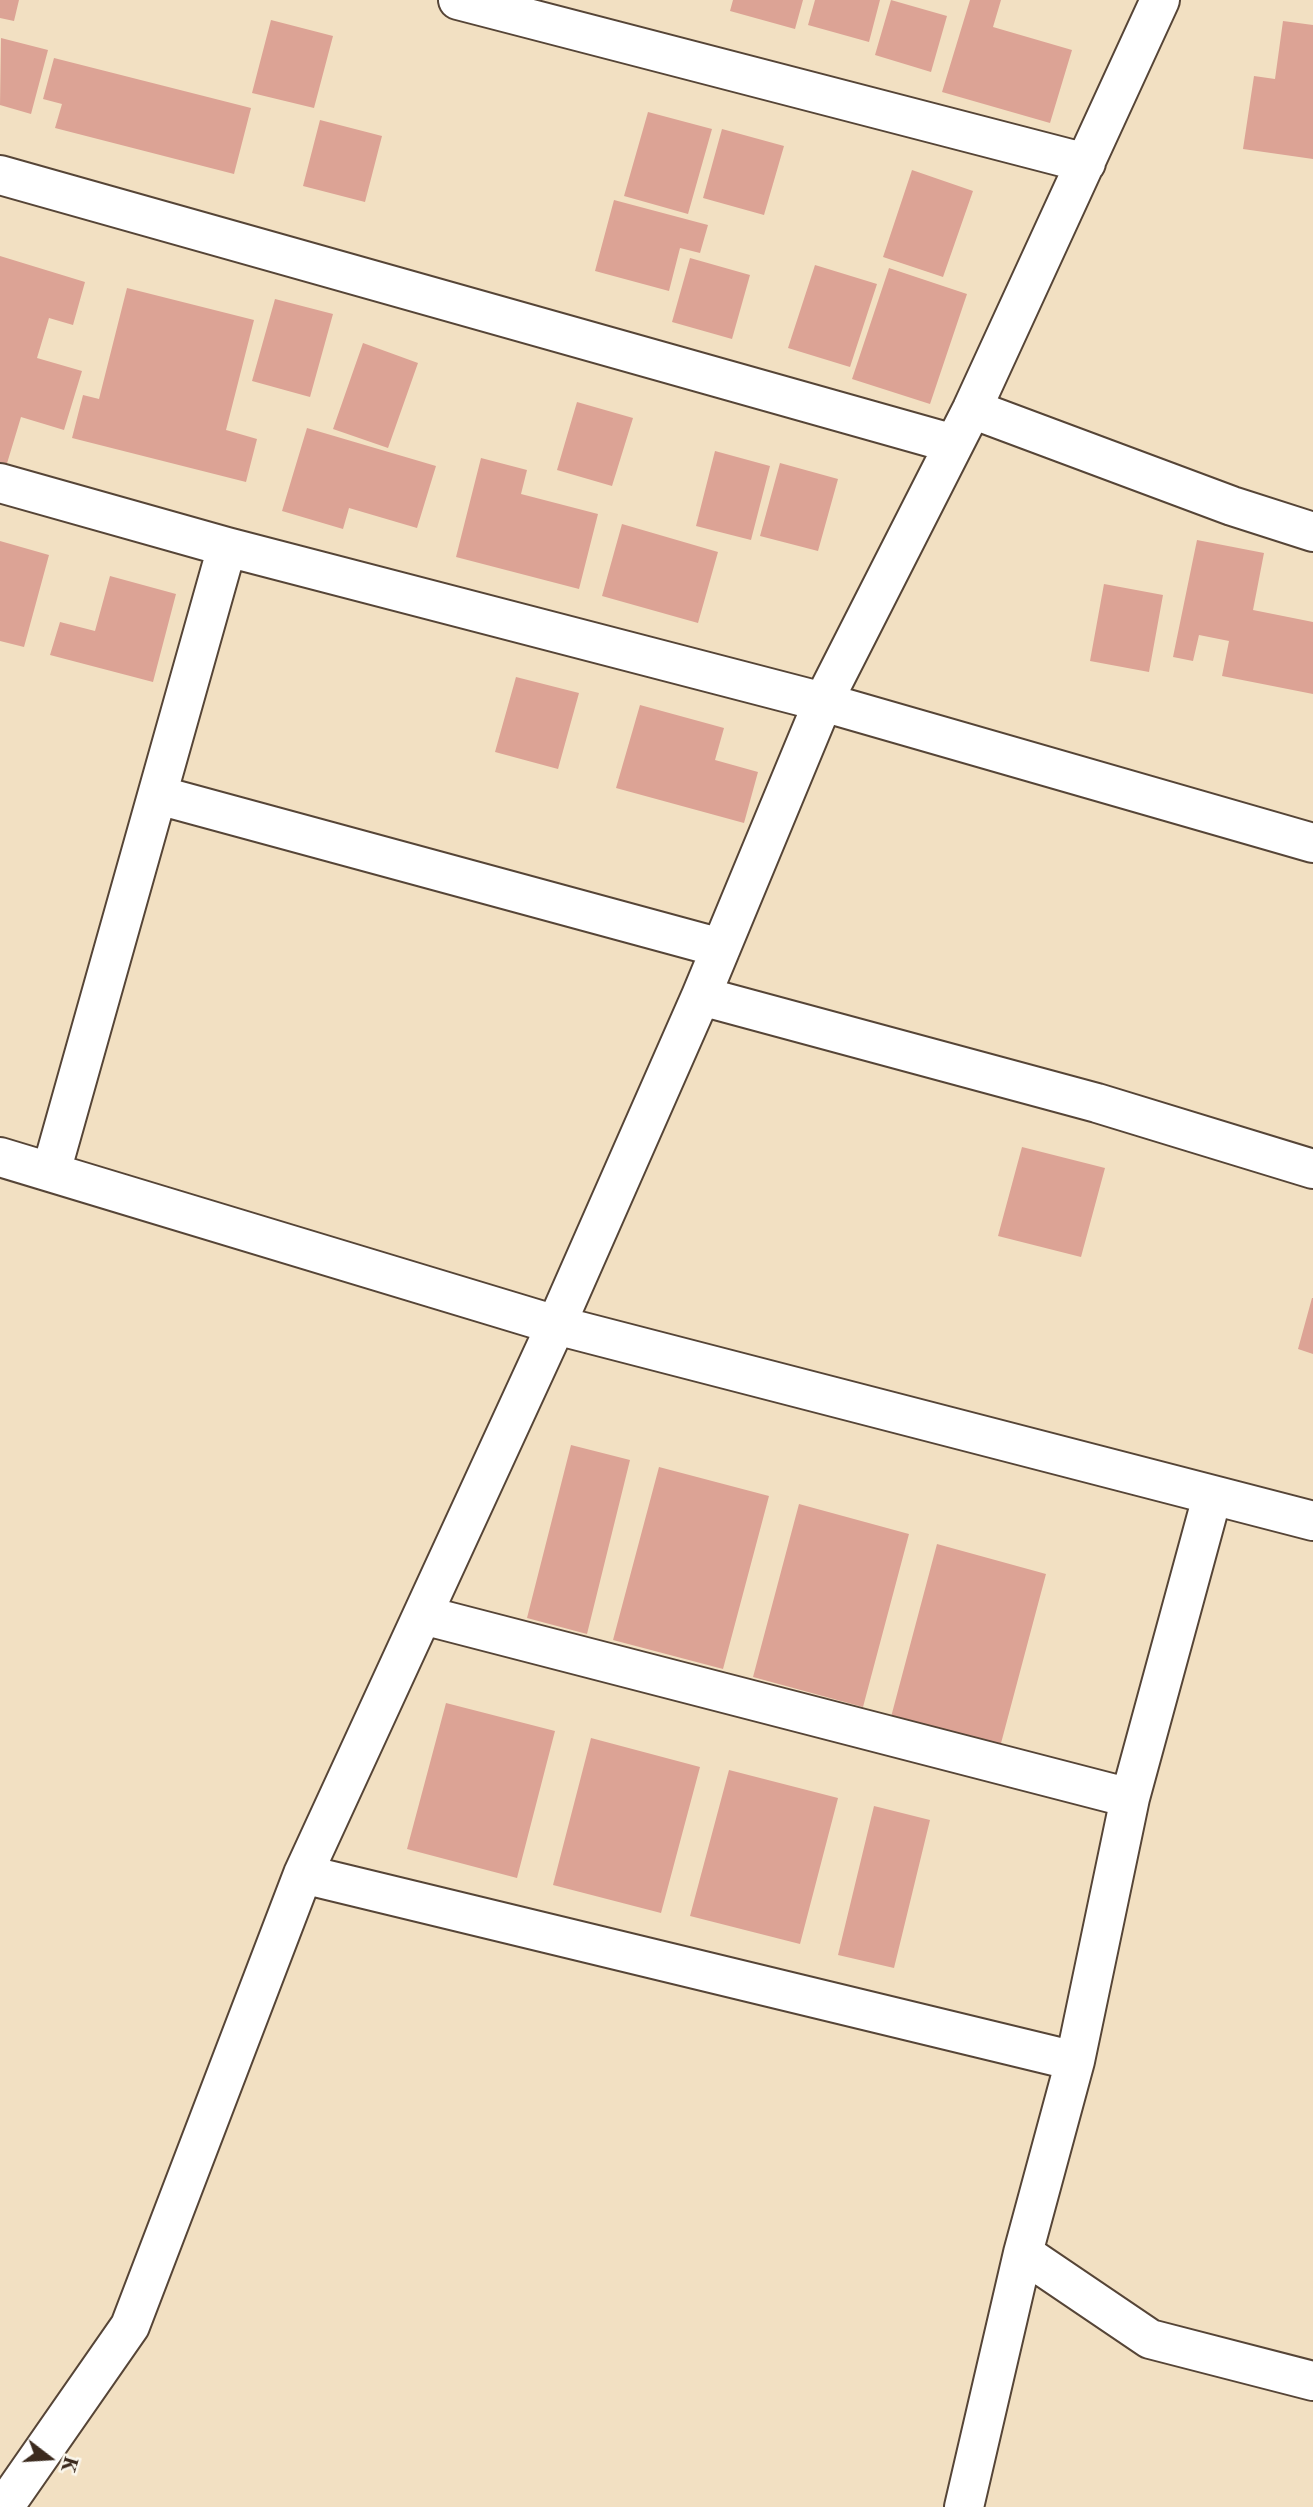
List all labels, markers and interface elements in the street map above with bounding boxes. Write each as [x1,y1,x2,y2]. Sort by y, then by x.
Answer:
north arrow [14,2423,84,2493]
text: K [56,2454,83,2475]

